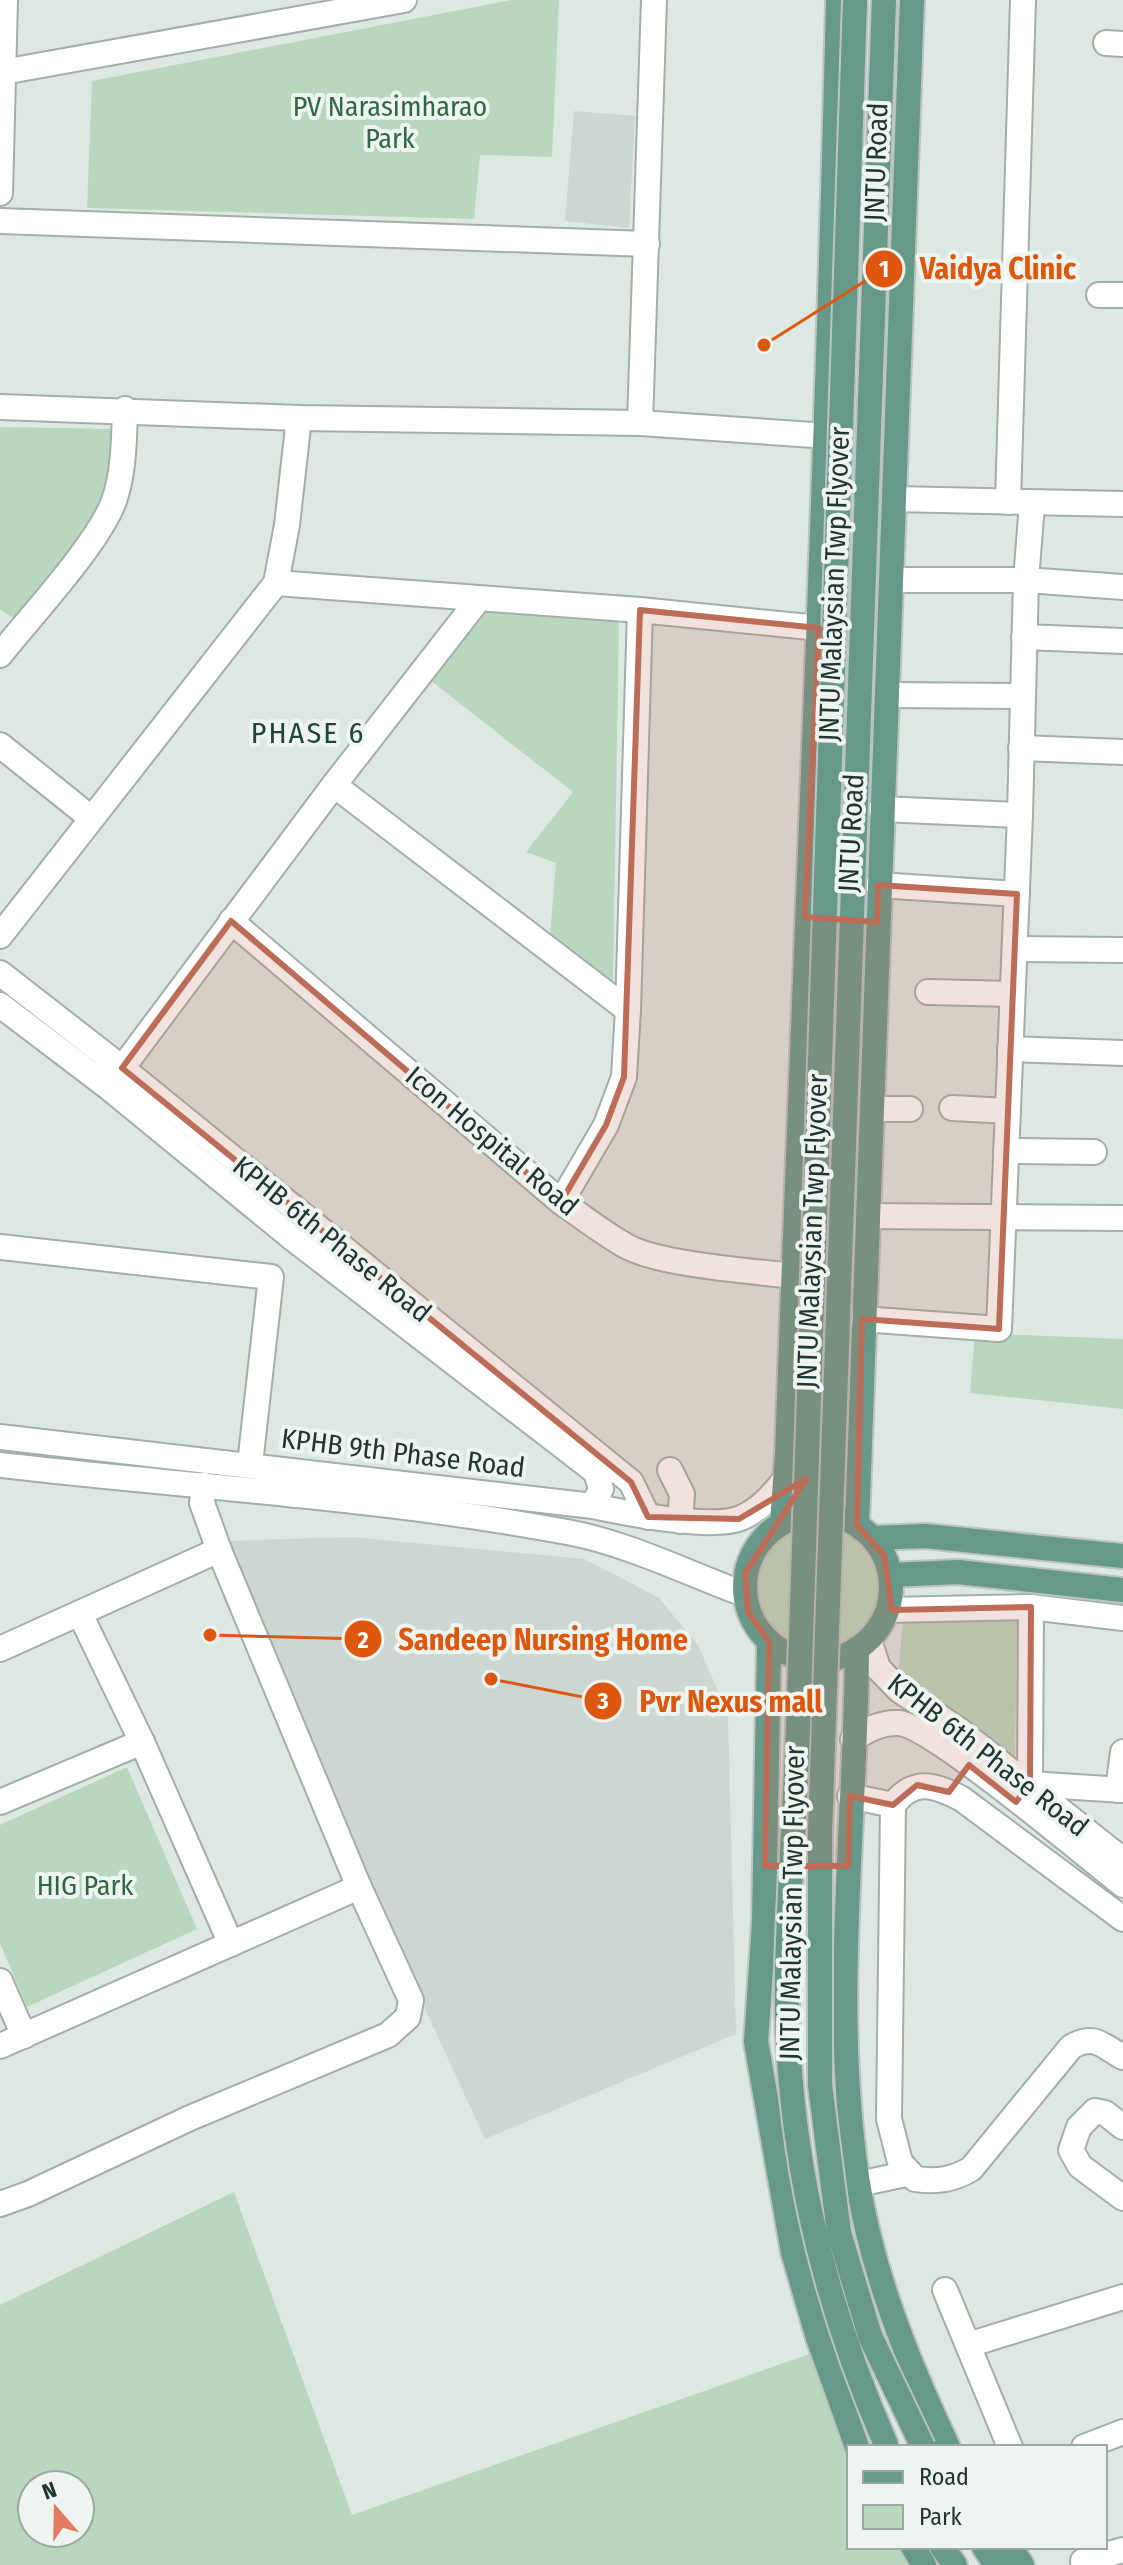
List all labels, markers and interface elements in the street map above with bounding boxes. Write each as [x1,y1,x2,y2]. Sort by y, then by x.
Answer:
park label: PV Narasimharao Park [293,90,487,155]
street label: JNTU Road [857,102,895,222]
callout: Vaidya Clinic [864,242,1092,296]
text: Vaidya Clinic [919,251,1077,287]
text: 1 [879,255,889,283]
street label: JNTU Malaysian Twp Flyover [812,426,856,742]
district label: PHASE 6 [251,715,365,751]
street label: JNTU Road [831,773,871,893]
street label: Icon Hospital Road [399,1059,585,1223]
street label: JNTU Malaysian Twp Flyover [790,1073,834,1389]
street label: KPHB 6th Phase Road [226,1149,438,1329]
street label: KPHB 9th Phase Road [279,1422,527,1484]
callout: Sandeep Nursing Home [343,1612,704,1666]
text: Sandeep Nursing Home [398,1622,688,1658]
text: 2 [356,1626,369,1654]
street label: KPHB 6th Phase Road [881,1666,1095,1844]
callout: Pvr Nexus mall [583,1674,838,1728]
text: Pvr Nexus mall [640,1684,823,1720]
text: 3 [596,1687,609,1715]
street label: JNTU Malaysian Twp Flyover [773,1745,811,2061]
park label: HIG Park [37,1869,134,1902]
legend [847,2445,1107,2549]
text: Road [919,2463,969,2491]
north arrow [16,2469,96,2549]
text: N [39,2476,60,2506]
text: Park [919,2503,962,2531]

